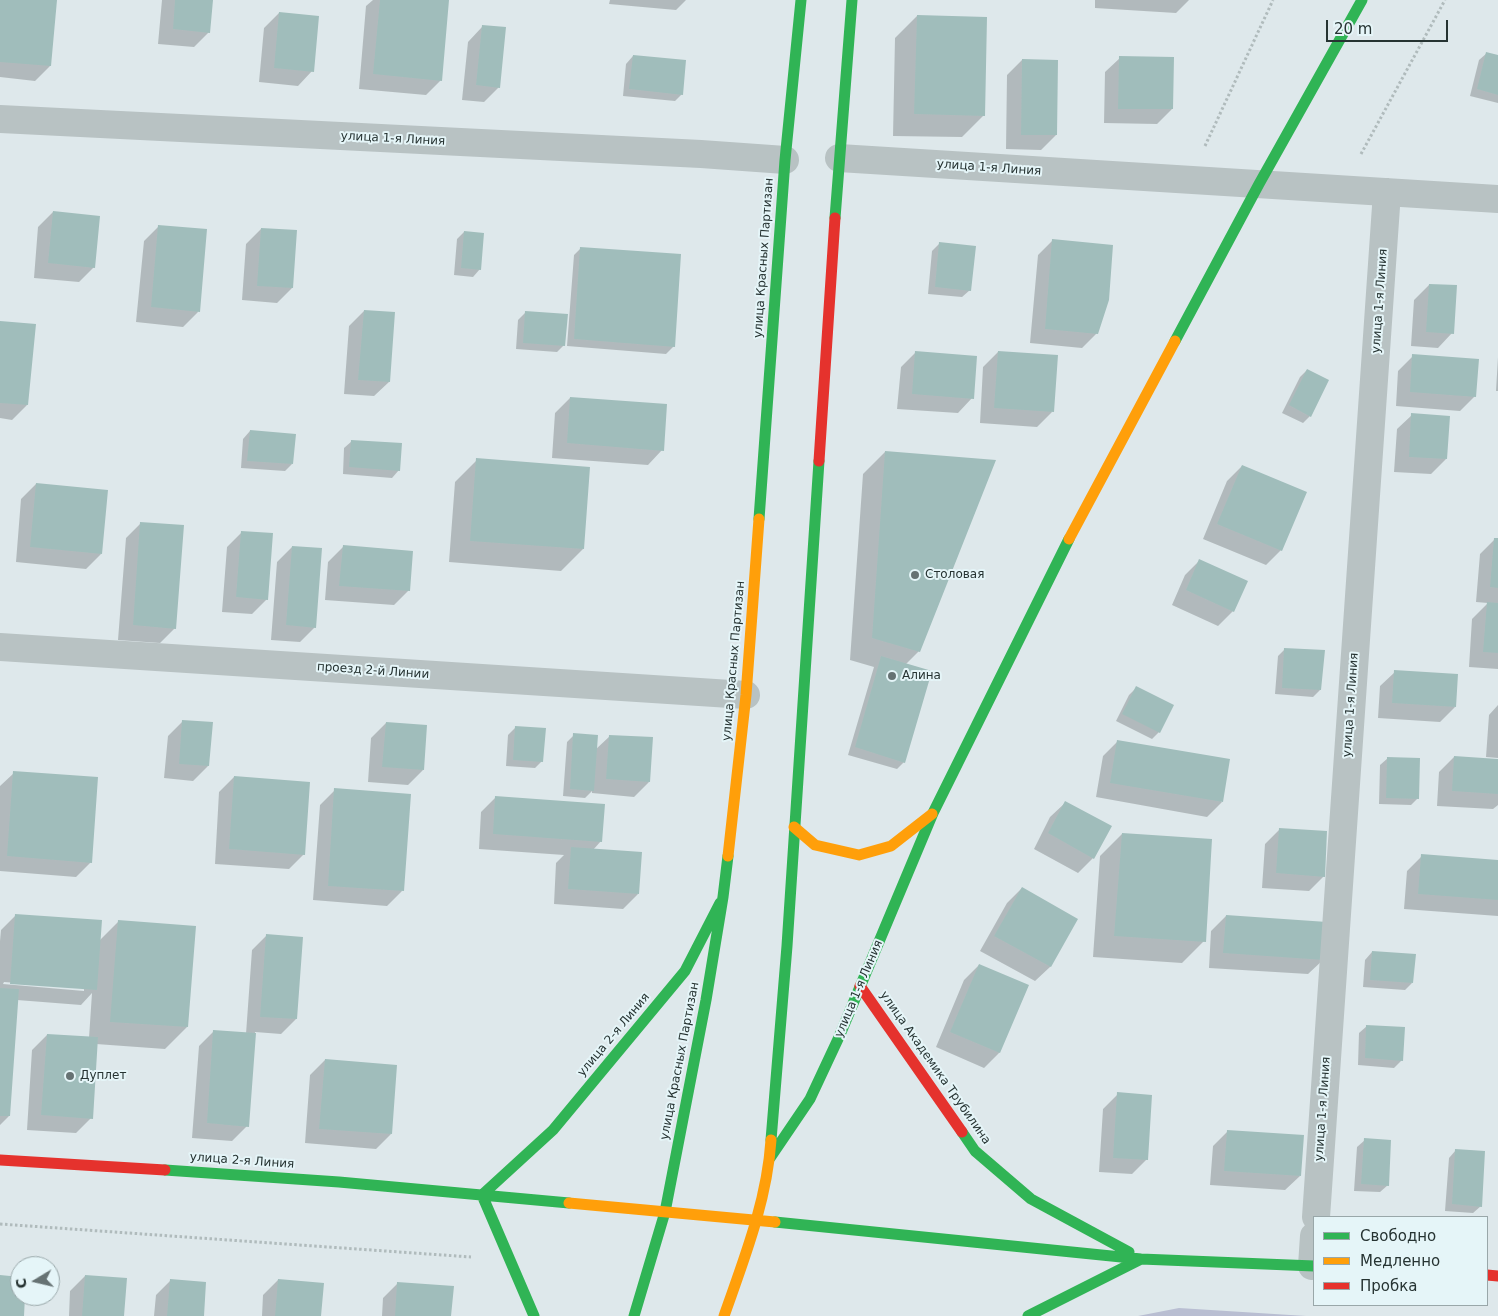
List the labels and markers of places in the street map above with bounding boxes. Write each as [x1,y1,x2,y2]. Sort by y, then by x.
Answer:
place label: Столовая [925,568,984,582]
marker: Столовая [909,569,921,581]
place label: Алина [902,669,941,683]
marker: Алина [886,670,898,682]
place label: Дуплет [80,1069,126,1083]
marker: Дуплет [64,1070,76,1082]

